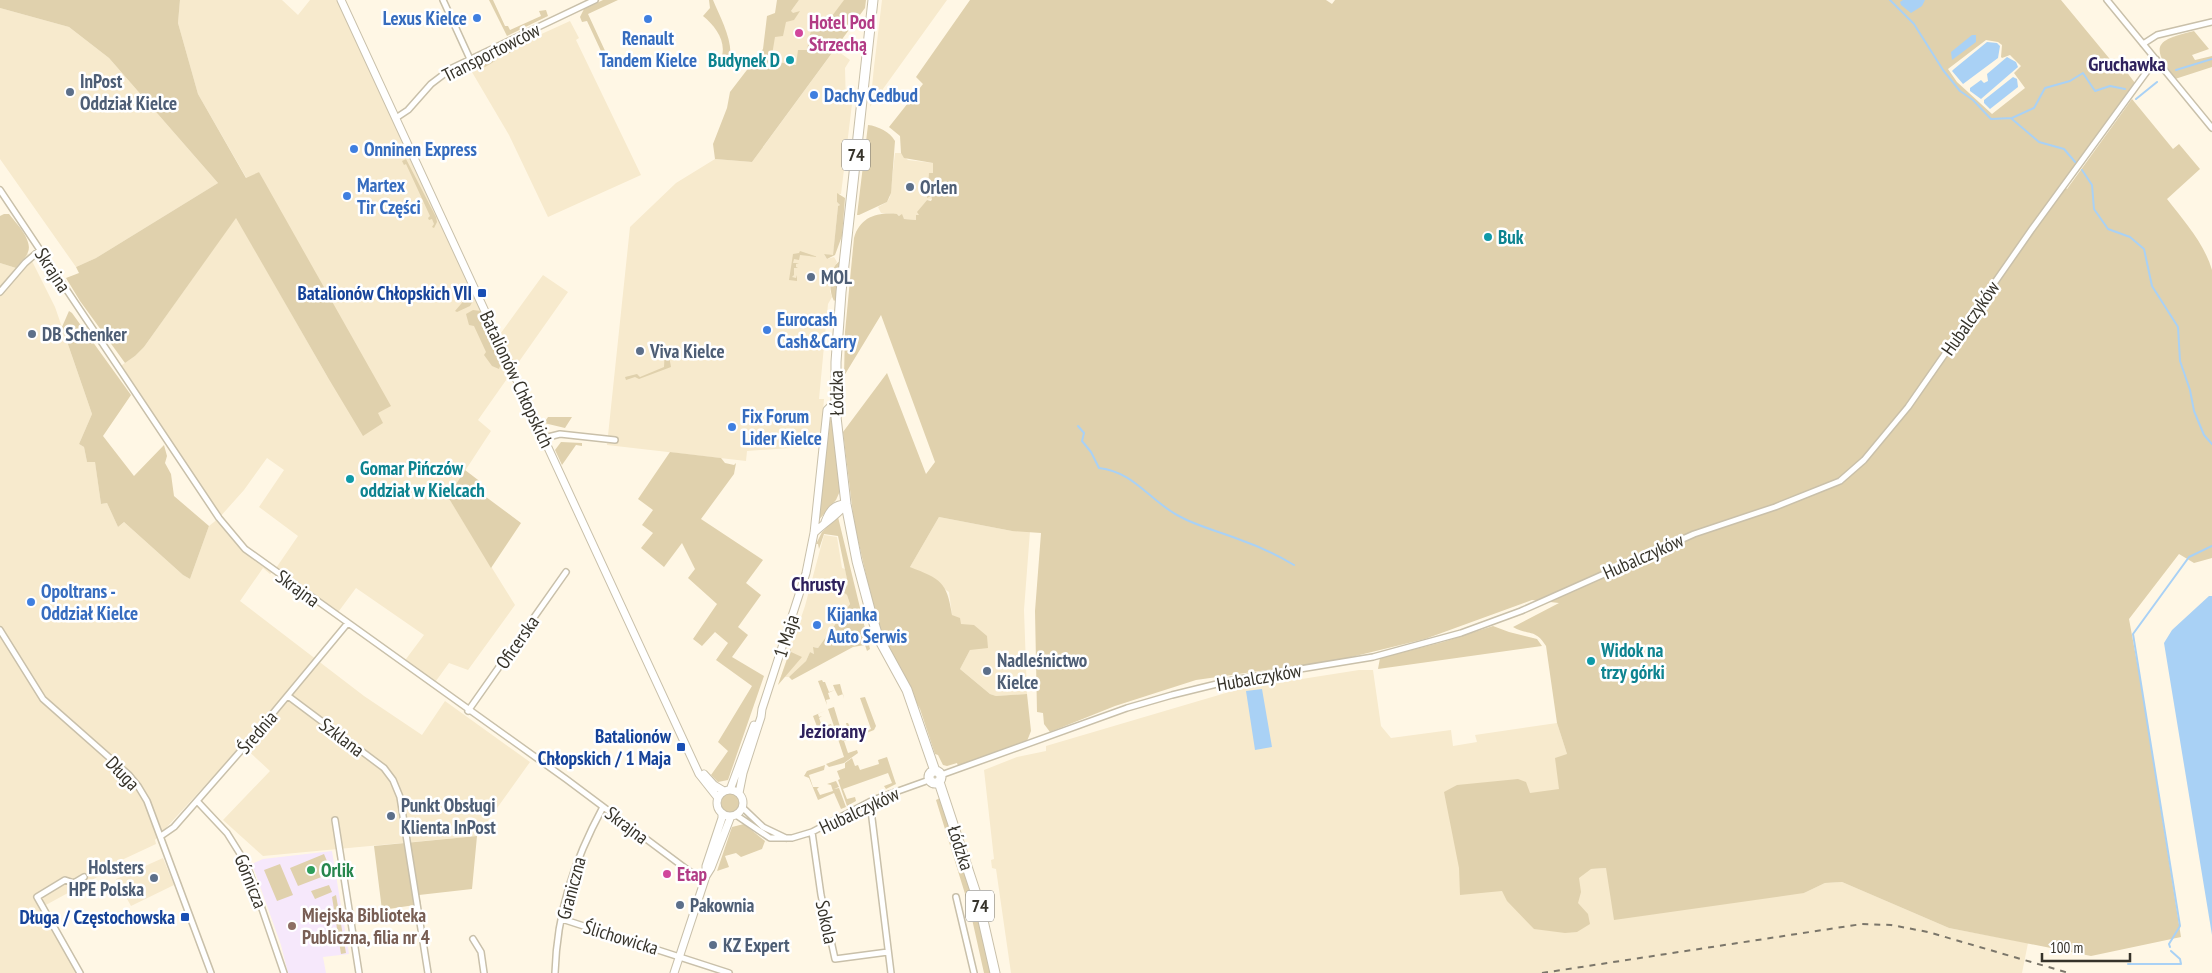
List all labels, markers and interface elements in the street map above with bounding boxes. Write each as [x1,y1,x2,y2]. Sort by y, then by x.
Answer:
place label: Lexus Kielce [383,6,467,30]
place label: Hotel Pod Strzechą [809,10,875,56]
marker: Lexus Kielce [471,12,483,24]
marker: Renault Tandem Kielce [642,13,654,25]
street label: Transportowców [438,17,545,87]
place label: Renault Tandem Kielce [599,26,697,72]
marker: Hotel Pod Strzechą [793,27,805,39]
place label: Budynek D [708,48,780,72]
district label: Gruchawka [2088,51,2166,77]
marker: Budynek D [784,54,796,66]
place label: InPost Oddział Kielce [80,69,177,115]
place label: Dachy Cedbud [824,83,918,107]
marker: InPost Oddział Kielce [64,86,76,98]
marker: Dachy Cedbud [808,89,820,101]
place label: Onninen Express [364,137,477,161]
road number: 74 [842,140,870,170]
marker: Onninen Express [348,143,360,155]
place label: Martex Tir Części [357,173,421,219]
place label: Orlen [920,175,957,199]
marker: Orlen [904,181,916,193]
marker: Martex Tir Części [341,190,353,202]
place label: Buk [1498,225,1524,249]
marker: Buk [1482,231,1494,243]
street label: Skrajna [30,243,76,297]
place label: MOL [821,265,852,289]
marker: MOL [805,271,817,283]
street label: Hubalczyków [1936,275,2005,360]
place label: Batalionów Chłopskich VII [297,281,472,305]
marker: Batalionów Chłopskich VII [476,287,488,299]
street label: Batalionów Chłopskich [475,307,559,451]
place label: Eurocash Cash&Carry [777,307,857,353]
place label: DB Schenker [42,322,127,346]
marker: Eurocash Cash&Carry [761,324,773,336]
marker: DB Schenker [26,328,38,340]
place label: Viva Kielce [649,339,725,363]
marker: Viva Kielce [634,345,646,357]
street label: Łódzka [824,370,848,416]
place label: Fix Forum Lider Kielce [742,404,822,450]
marker: Fix Forum Lider Kielce [726,421,738,433]
place label: Gomar Pińczów oddział w Kielcach [360,456,485,502]
marker: Gomar Pińczów oddział w Kielcach [344,473,356,485]
street label: Hubalczyków [1599,527,1688,584]
street label: Skrajna [271,564,325,612]
district label: Chrusty [791,571,846,597]
place label: Opoltrans - Oddział Kielce [41,579,138,625]
marker: Opoltrans - Oddział Kielce [25,596,37,608]
place label: Kijanka Auto Serwis [826,602,908,648]
street label: Oficerska [490,611,544,673]
street label: 1 Maja [768,611,804,661]
marker: Kijanka Auto Serwis [811,619,823,631]
place label: Widok na trzy górki [1600,638,1665,684]
place label: Nadleśnictwo Kielce [997,648,1087,694]
marker: Widok na trzy górki [1585,655,1597,667]
street label: Hubalczyków [1215,658,1304,696]
marker: Nadleśnictwo Kielce [981,665,993,677]
street label: Średnia [232,705,282,759]
street label: Szklana [315,712,369,762]
district label: Jeziorany [799,718,867,744]
place label: Batalionów Chłopskich / 1 Maja [538,724,672,770]
marker: Batalionów Chłopskich / 1 Maja [675,741,687,753]
street label: Długa [101,751,145,795]
street label: Hubalczyków [815,781,904,839]
place label: Punkt Obsługi Klienta InPost [401,793,496,839]
street label: Skrajna [600,801,654,849]
marker: Punkt Obsługi Klienta InPost [385,810,397,822]
street label: Łódzka [943,823,979,873]
street label: Górnicza [229,850,273,912]
street label: Graniczna [551,854,591,922]
place label: Holsters HPE Polska [69,855,144,901]
place label: Orlik [321,858,354,882]
place label: Etap [677,862,708,886]
marker: Orlik [305,864,317,876]
marker: Etap [661,868,673,880]
marker: Holsters HPE Polska [148,872,160,884]
road number: 74 [966,890,994,921]
place label: Pakownia [690,893,755,917]
street label: Sokola [811,898,843,946]
marker: Pakownia [674,899,686,911]
place label: Miejska Biblioteka Publiczna, filia nr 4 [302,903,430,949]
place label: Długa / Częstochowska [19,905,175,929]
marker: Długa / Częstochowska [179,911,191,923]
street label: Ślichowicka [581,914,661,960]
marker: Miejska Biblioteka Publiczna, filia nr 4 [286,920,298,932]
scale bar [2042,930,2130,962]
place label: KZ Expert [723,933,790,957]
text: 100 m [2050,938,2083,957]
marker: KZ Expert [707,939,719,951]

